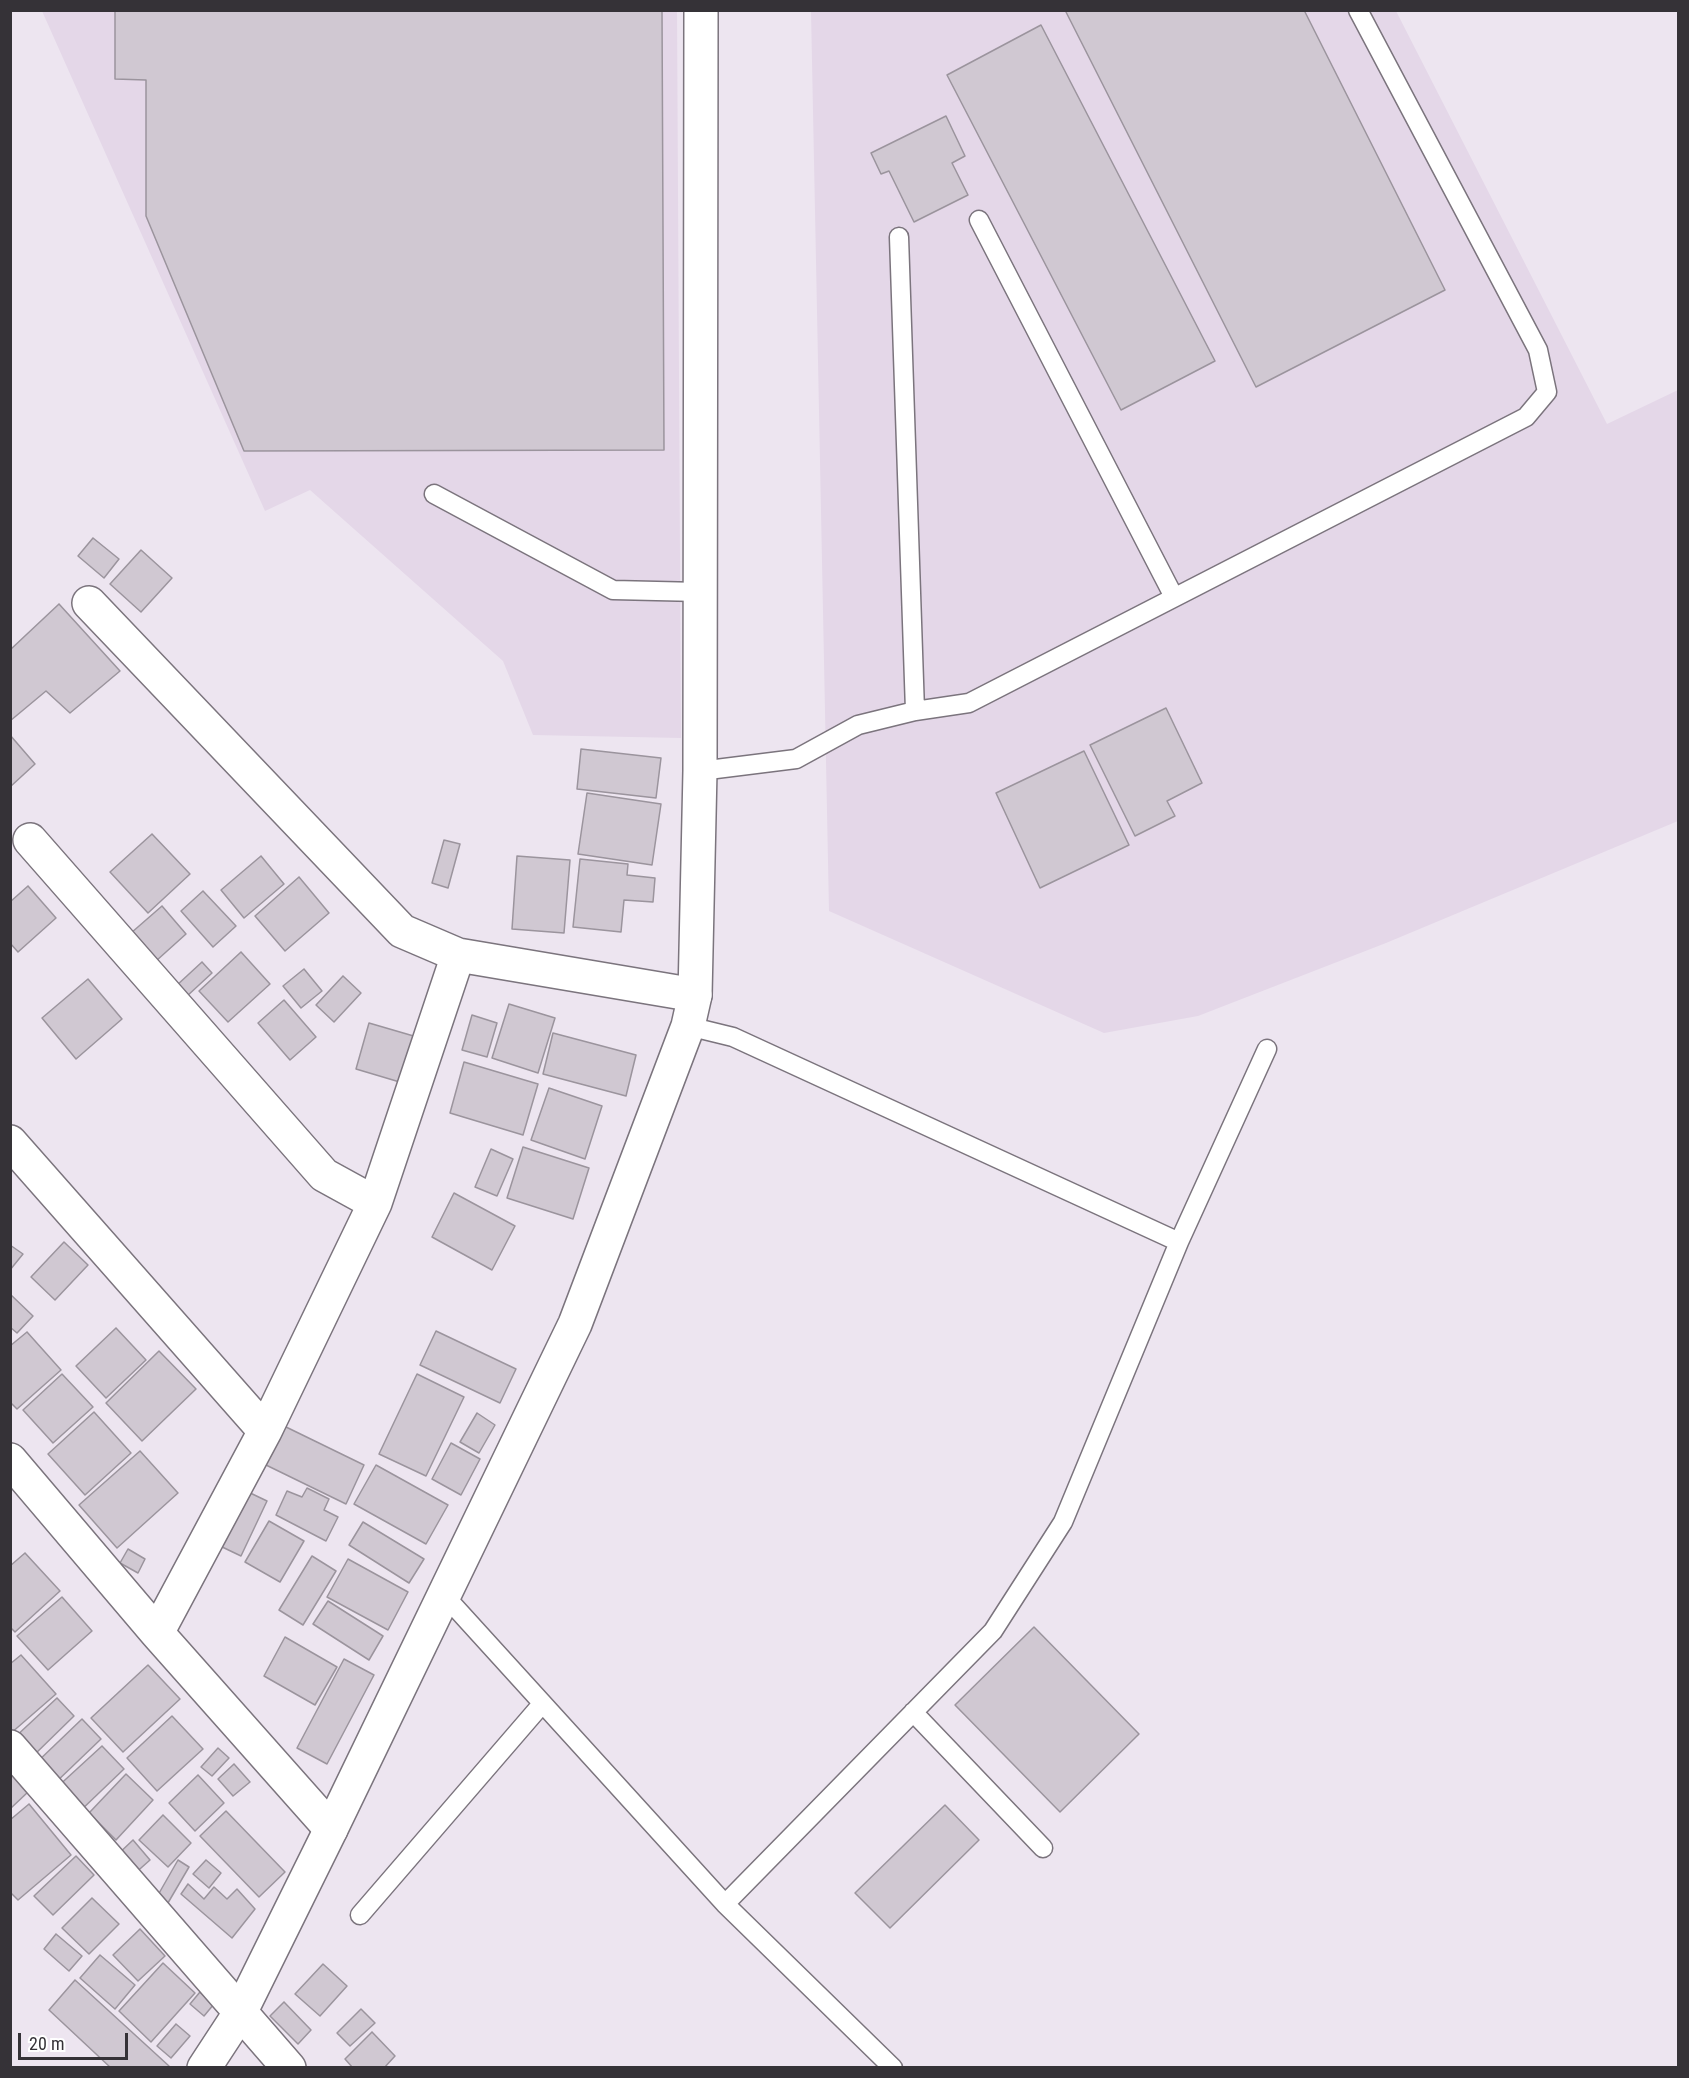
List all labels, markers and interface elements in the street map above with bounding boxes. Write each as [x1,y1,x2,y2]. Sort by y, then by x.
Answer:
scale bar [21,2021,130,2059]
text: 20 m [29,2033,64,2054]

